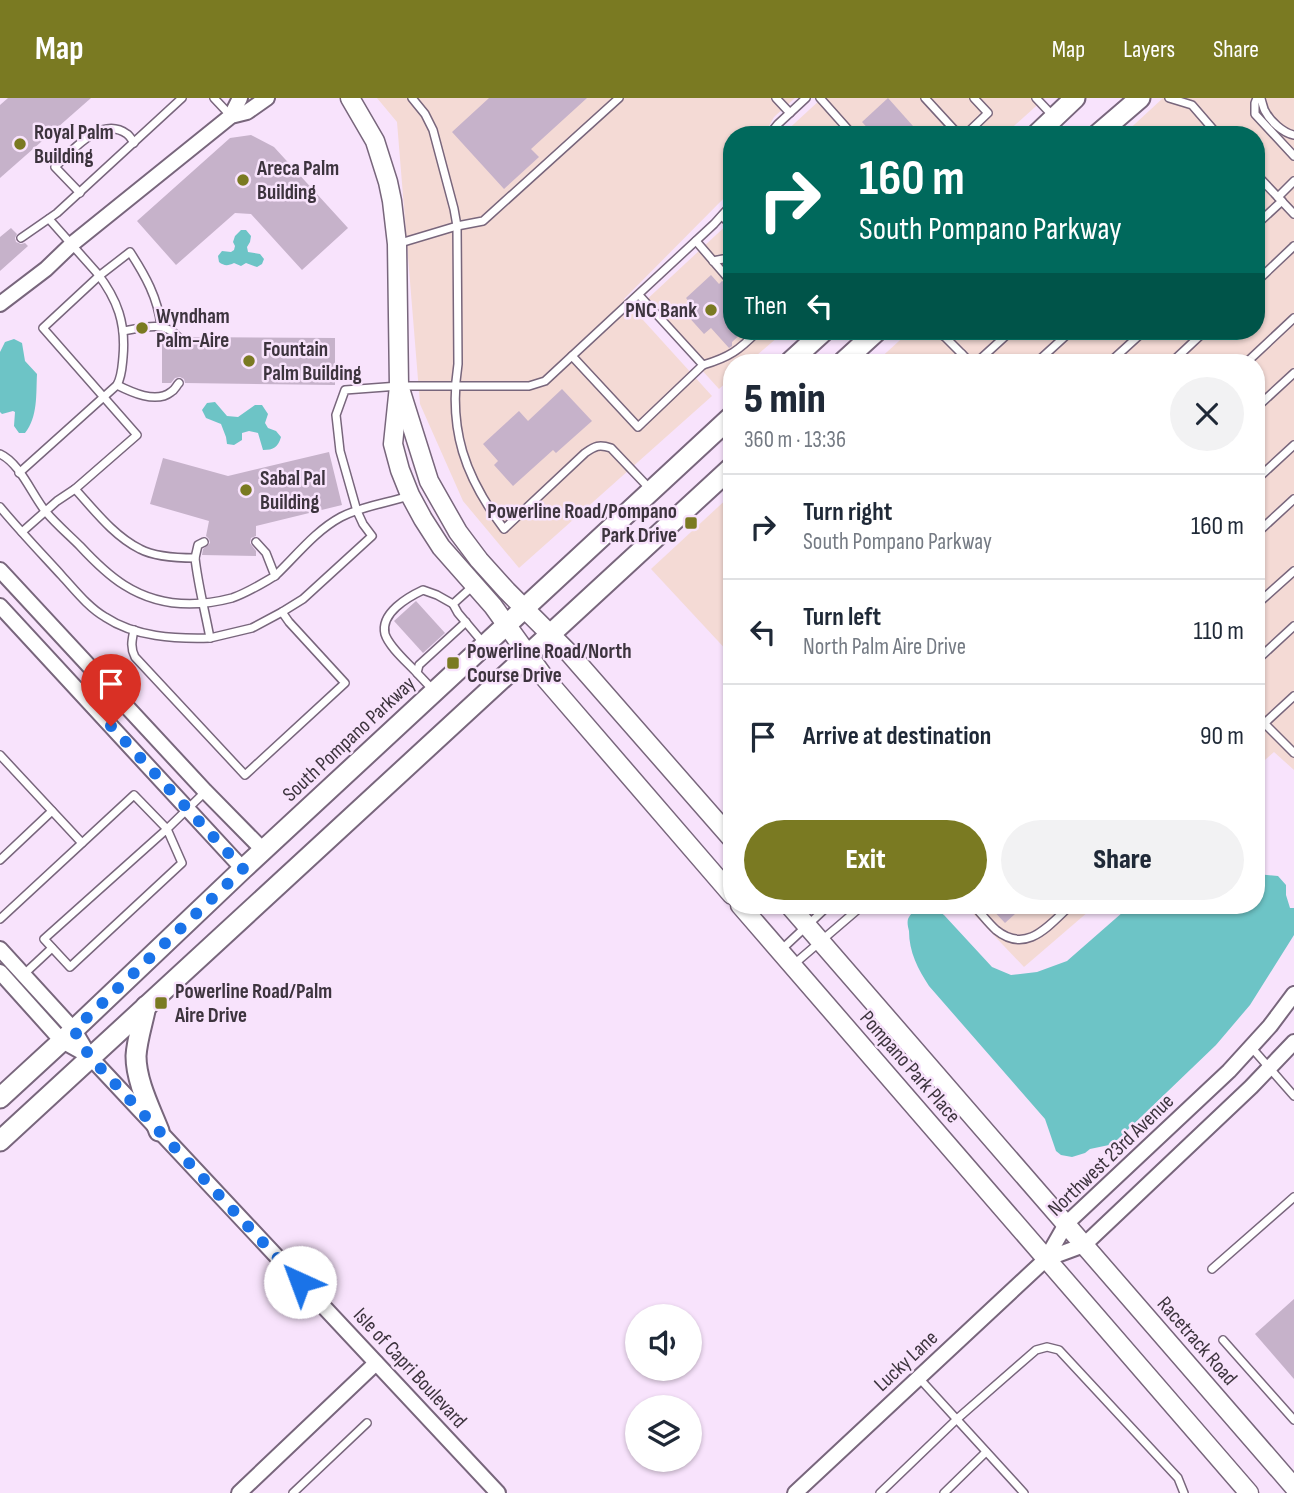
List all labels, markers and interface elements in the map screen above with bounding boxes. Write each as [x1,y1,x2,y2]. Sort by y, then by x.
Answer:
text: Map [35,29,84,69]
text: Map [1052,35,1085,64]
text: Layers [1123,35,1175,64]
text: Share [1213,35,1259,64]
place label: Royal Palm Building [34,120,114,169]
marker: Royal Palm Building [12,136,28,152]
text: 160 m [859,150,965,209]
icon: right [744,154,835,245]
place label: Areca Palm Building [256,156,339,205]
marker: Areca Palm Building [235,172,251,188]
text: South Pompano Parkway [859,210,1122,249]
icon: left [801,287,839,325]
text: Then [744,291,787,322]
place label: PNC Bank [625,298,697,323]
marker: PNC Bank [703,302,719,318]
place label: Wyndham Palm-Aire [156,304,230,353]
marker: Wyndham Palm-Aire [134,320,150,336]
place label: Fountain Palm Building [263,337,362,386]
marker: Fountain Palm Building [241,353,257,369]
text: 5 min [744,374,826,425]
button: close [1170,377,1244,451]
text: 360 m · 13:36 [744,426,846,454]
place label: Sabal Pal Building [260,466,325,515]
marker: Sabal Pal Building [238,482,254,498]
text: Turn right [803,497,892,528]
place label: Powerline Road/Pompano Park Drive [487,499,677,548]
icon: right [744,508,782,546]
text: 160 m [1191,511,1244,542]
marker: Powerline Road/Pompano Park Drive [683,515,699,531]
text: South Pompano Parkway [803,528,992,556]
text: Turn left [803,602,881,633]
icon: left [744,613,782,651]
text: 110 m [1193,616,1244,647]
text: North Palm Aire Drive [803,633,966,661]
place label: Powerline Road/North Course Drive [467,639,632,688]
pin [81,654,141,726]
marker: Powerline Road/North Course Drive [445,655,461,671]
icon: arrive [92,665,130,703]
street label: South Pompano Parkway [277,671,421,807]
icon: arrive [744,718,782,756]
text: Arrive at destination [803,721,991,752]
text: 90 m [1200,721,1244,752]
button: Exit [744,820,987,900]
button: Share [1001,820,1244,900]
place label: Powerline Road/Palm Aire Drive [174,979,332,1028]
marker: Powerline Road/Palm Aire Drive [153,995,169,1011]
street label: Pompano Park Place [854,1006,966,1128]
street label: Northwest 23rd Avenue [1043,1089,1179,1221]
position arrow [263,1245,337,1319]
street label: Racetrack Road [1152,1292,1242,1390]
street label: Isle of Capri Boulevard [348,1303,472,1433]
map controls [625,1304,702,1472]
button: sound [625,1304,702,1381]
street label: Lucky Lane [869,1325,943,1397]
button: layers [625,1395,702,1472]

